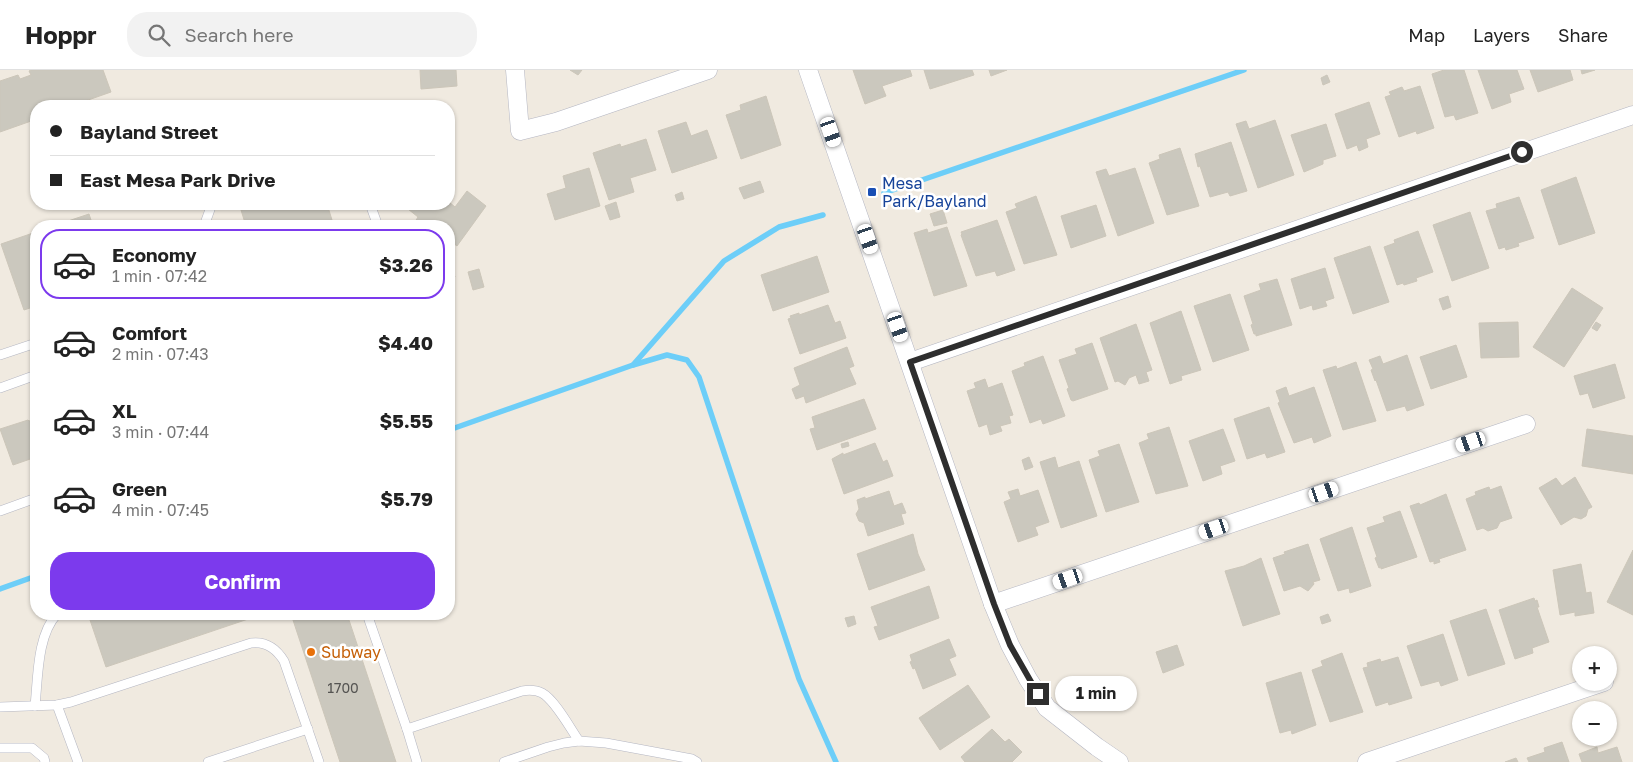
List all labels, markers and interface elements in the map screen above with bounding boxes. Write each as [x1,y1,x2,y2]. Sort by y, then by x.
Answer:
search box [127,12,477,57]
text: Hoppr [25,20,97,49]
icon: search [145,21,173,49]
text: Search here [185,23,293,46]
text: Map [1408,24,1445,46]
text: Layers [1473,24,1530,46]
text: Share [1558,24,1608,46]
car [819,115,842,149]
text: Bayland Street [80,120,218,143]
route start [1511,141,1533,163]
text: East Mesa Park Drive [80,168,275,191]
place label: Mesa Park/Bayland [882,173,987,211]
marker: Mesa Park/Bayland [866,186,878,198]
car [856,222,879,256]
icon: car [52,242,97,287]
text: Economy [112,243,197,266]
text: $3.26 [379,253,433,276]
text: 1 min · 07:42 [112,266,207,286]
car [886,310,909,344]
icon: car [52,320,97,365]
text: Comfort [112,321,187,344]
text: $4.40 [378,331,433,354]
text: 2 min · 07:43 [112,344,209,364]
icon: car [52,398,97,443]
text: XL [112,399,137,422]
text: $5.55 [379,409,433,432]
text: 3 min · 07:44 [112,422,209,442]
car [1454,430,1487,454]
icon: car [52,476,97,521]
text: Green [112,477,167,500]
car [1307,480,1340,504]
text: $5.79 [380,487,433,510]
text: 4 min · 07:45 [112,500,209,520]
car [1197,517,1230,541]
button: Confirm [50,552,435,610]
car [1051,567,1084,591]
place label: Subway [321,642,381,662]
marker: Subway [305,646,317,658]
map controls [1572,646,1617,746]
button: + [1572,646,1617,691]
callout: 1 min [1056,676,1138,712]
house number: 1700 [327,679,359,696]
route end [1027,683,1049,705]
text: 1 min [1076,683,1116,703]
button: − [1572,701,1617,746]

